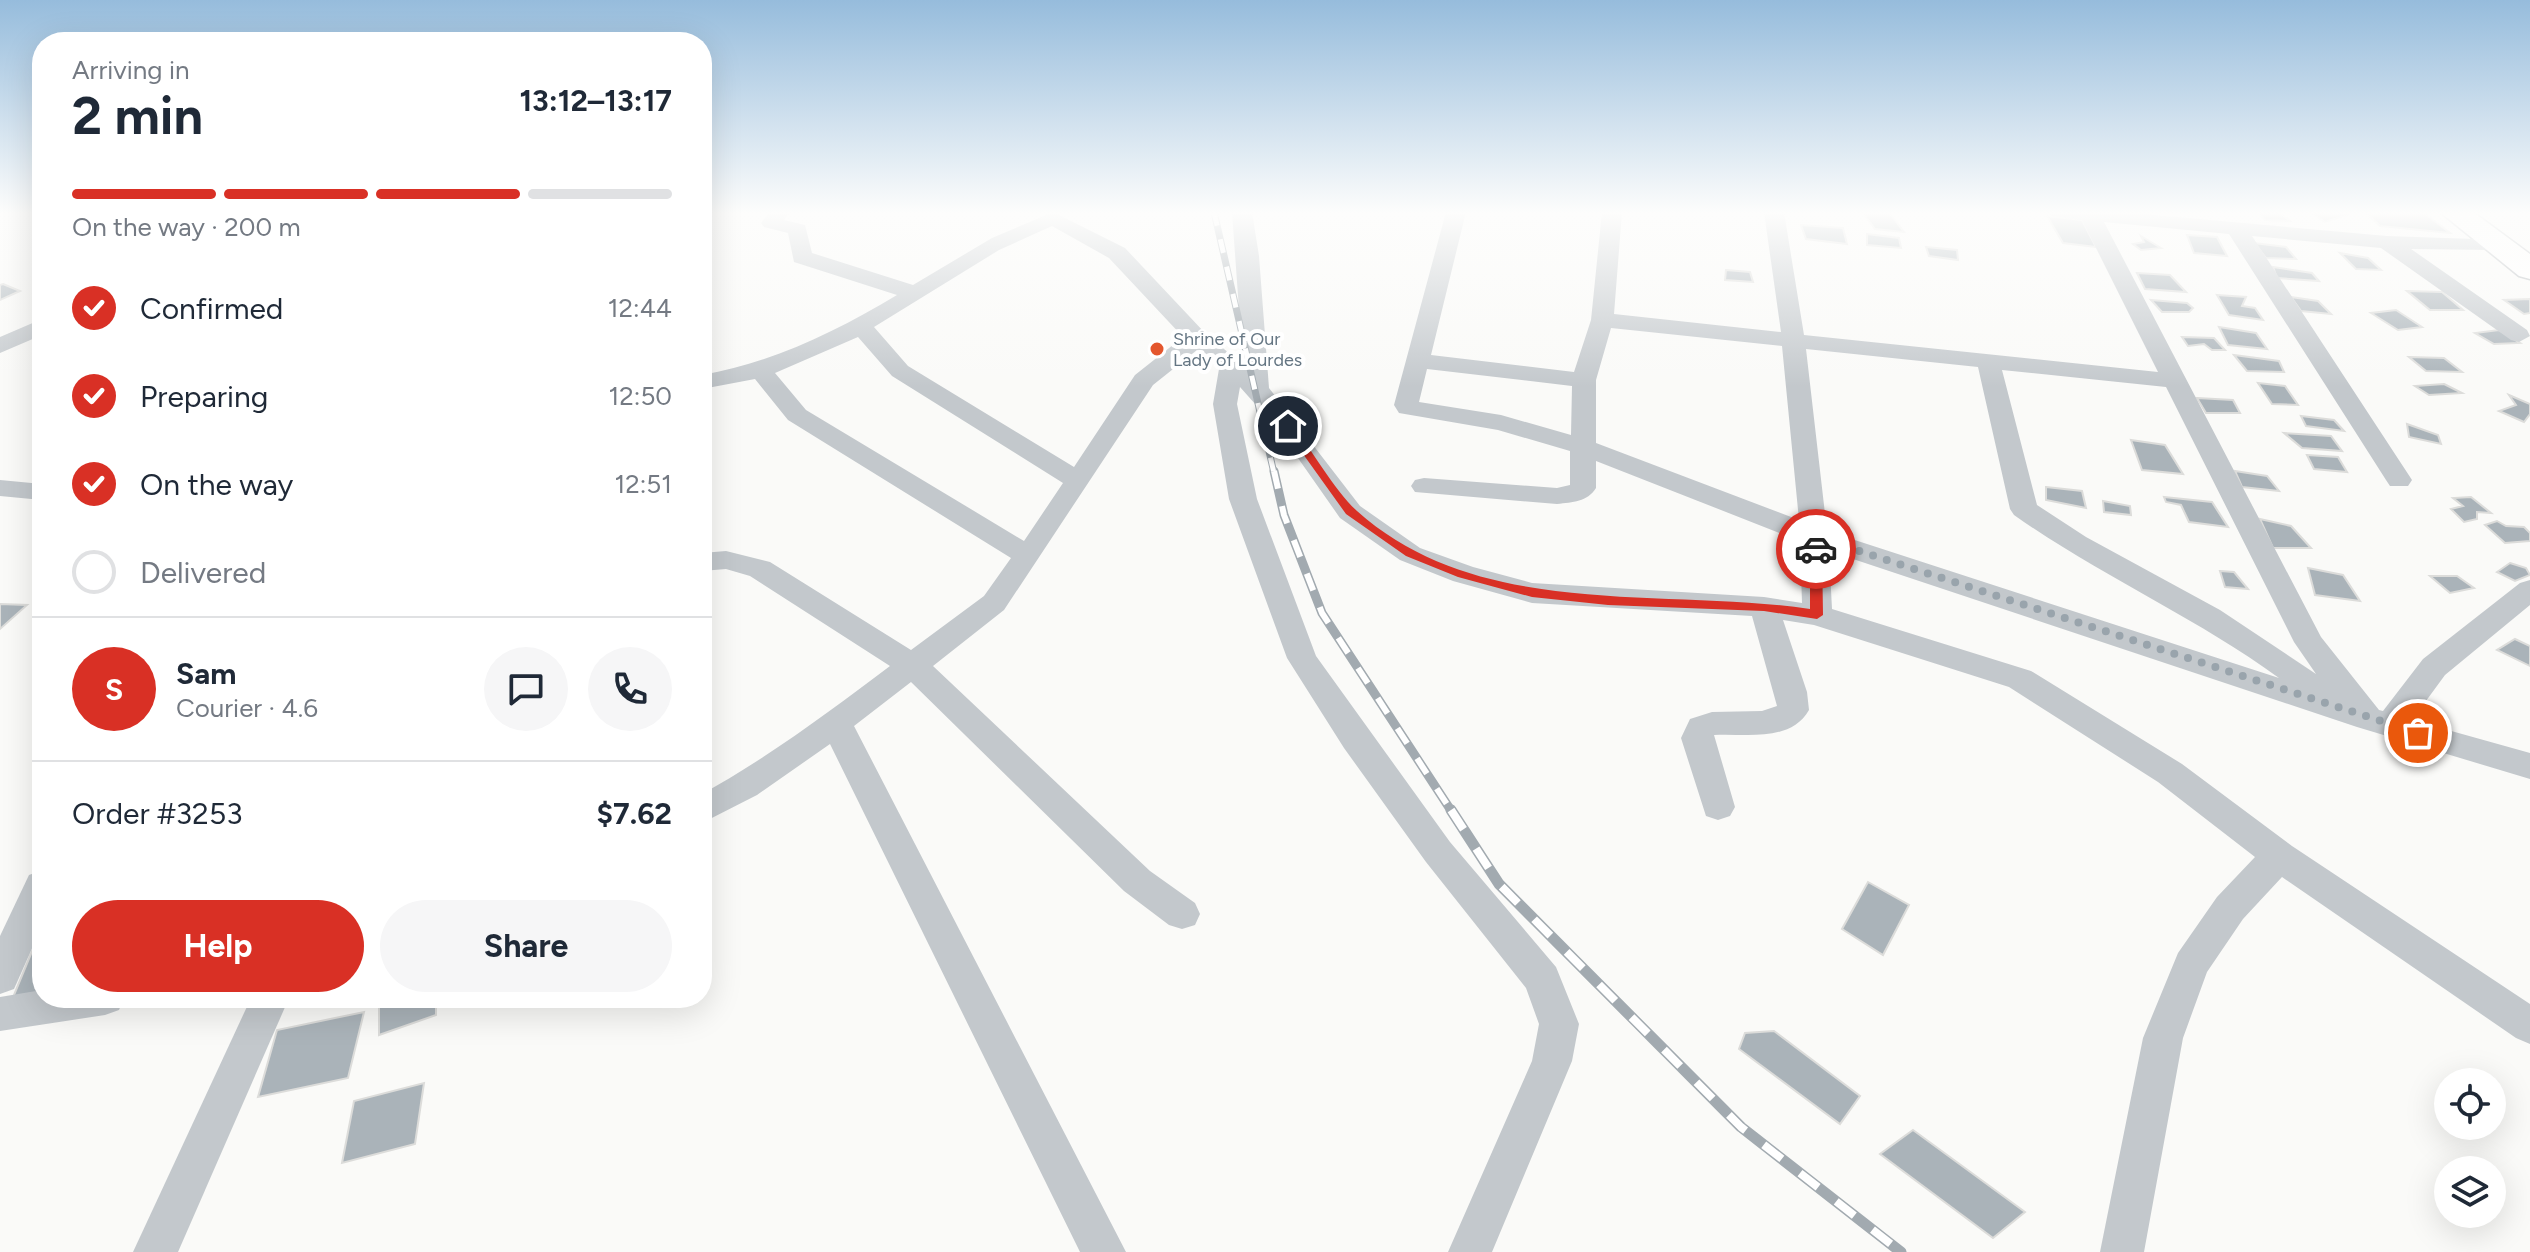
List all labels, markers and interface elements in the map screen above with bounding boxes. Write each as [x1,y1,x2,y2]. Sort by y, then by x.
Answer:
text: Arriving in [72,54,190,86]
text: 13:12–13:17 [519,82,672,119]
text: 2 min [72,85,203,147]
text: On the way · 200 m [72,211,301,243]
icon: check [72,286,116,330]
text: Confirmed [140,290,283,327]
text: 12:44 [608,292,672,324]
place label: Shrine of Our Lady of Lourdes [1173,328,1302,371]
marker: Shrine of Our Lady of Lourdes [1148,340,1166,358]
icon: check [72,374,116,418]
text: Preparing [140,378,268,415]
text: 12:50 [609,380,672,412]
pin [1254,392,1322,460]
icon: home [1266,404,1310,448]
icon: check [72,462,116,506]
text: On the way [140,466,293,503]
text: 12:51 [614,468,672,500]
courier [1776,509,1856,589]
icon: car [1794,527,1838,571]
text: Delivered [140,554,266,591]
button: chat [484,647,568,731]
button: phone [588,647,672,731]
text: Sam [176,655,236,692]
text: S [105,671,123,708]
text: Courier · 4.6 [176,692,318,724]
pin [2384,699,2452,767]
icon: bag [2396,711,2440,755]
text: Order #3253 [72,795,242,832]
text: $7.62 [596,795,672,832]
button: Help [72,900,364,992]
button: Share [380,900,672,992]
map controls [2434,1068,2506,1228]
button: locate [2434,1068,2506,1140]
button: layers [2434,1156,2506,1228]

